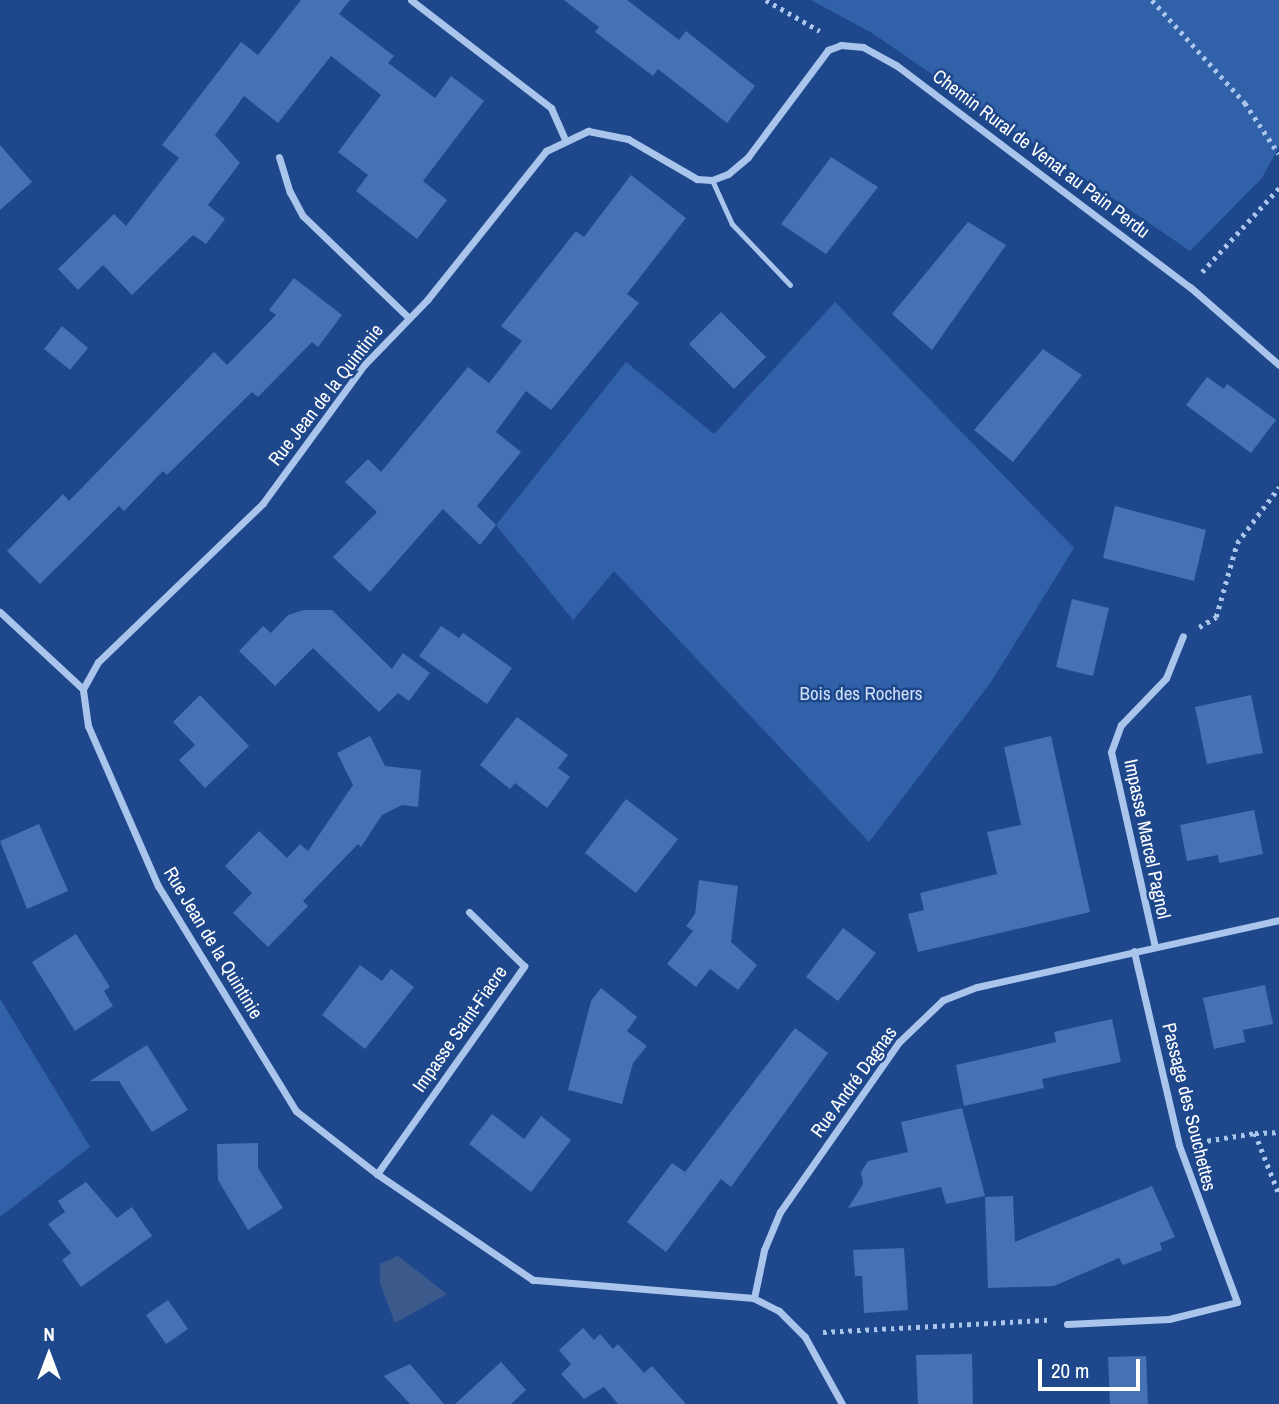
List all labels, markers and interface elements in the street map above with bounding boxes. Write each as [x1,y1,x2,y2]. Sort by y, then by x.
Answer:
street label: Chemin Rural de Venat au Pain Perdu [928,65,1154,243]
street label: Rue Jean de la Quintinie [264,320,388,470]
park label: Bois des Rochers [800,683,922,705]
street label: Impasse Marcel Pagnol [1119,757,1175,921]
street label: Rue Jean de la Quintinie [159,863,267,1023]
street label: Impasse Saint-Fiacre [408,961,512,1097]
street label: Passage des Souchettes [1157,1021,1221,1193]
street label: Rue André Dagnas [806,1022,902,1142]
north arrow [14,1320,84,1390]
text: N [43,1321,55,1347]
scale bar [1041,1344,1142,1388]
text: 20 m [1051,1356,1089,1385]

